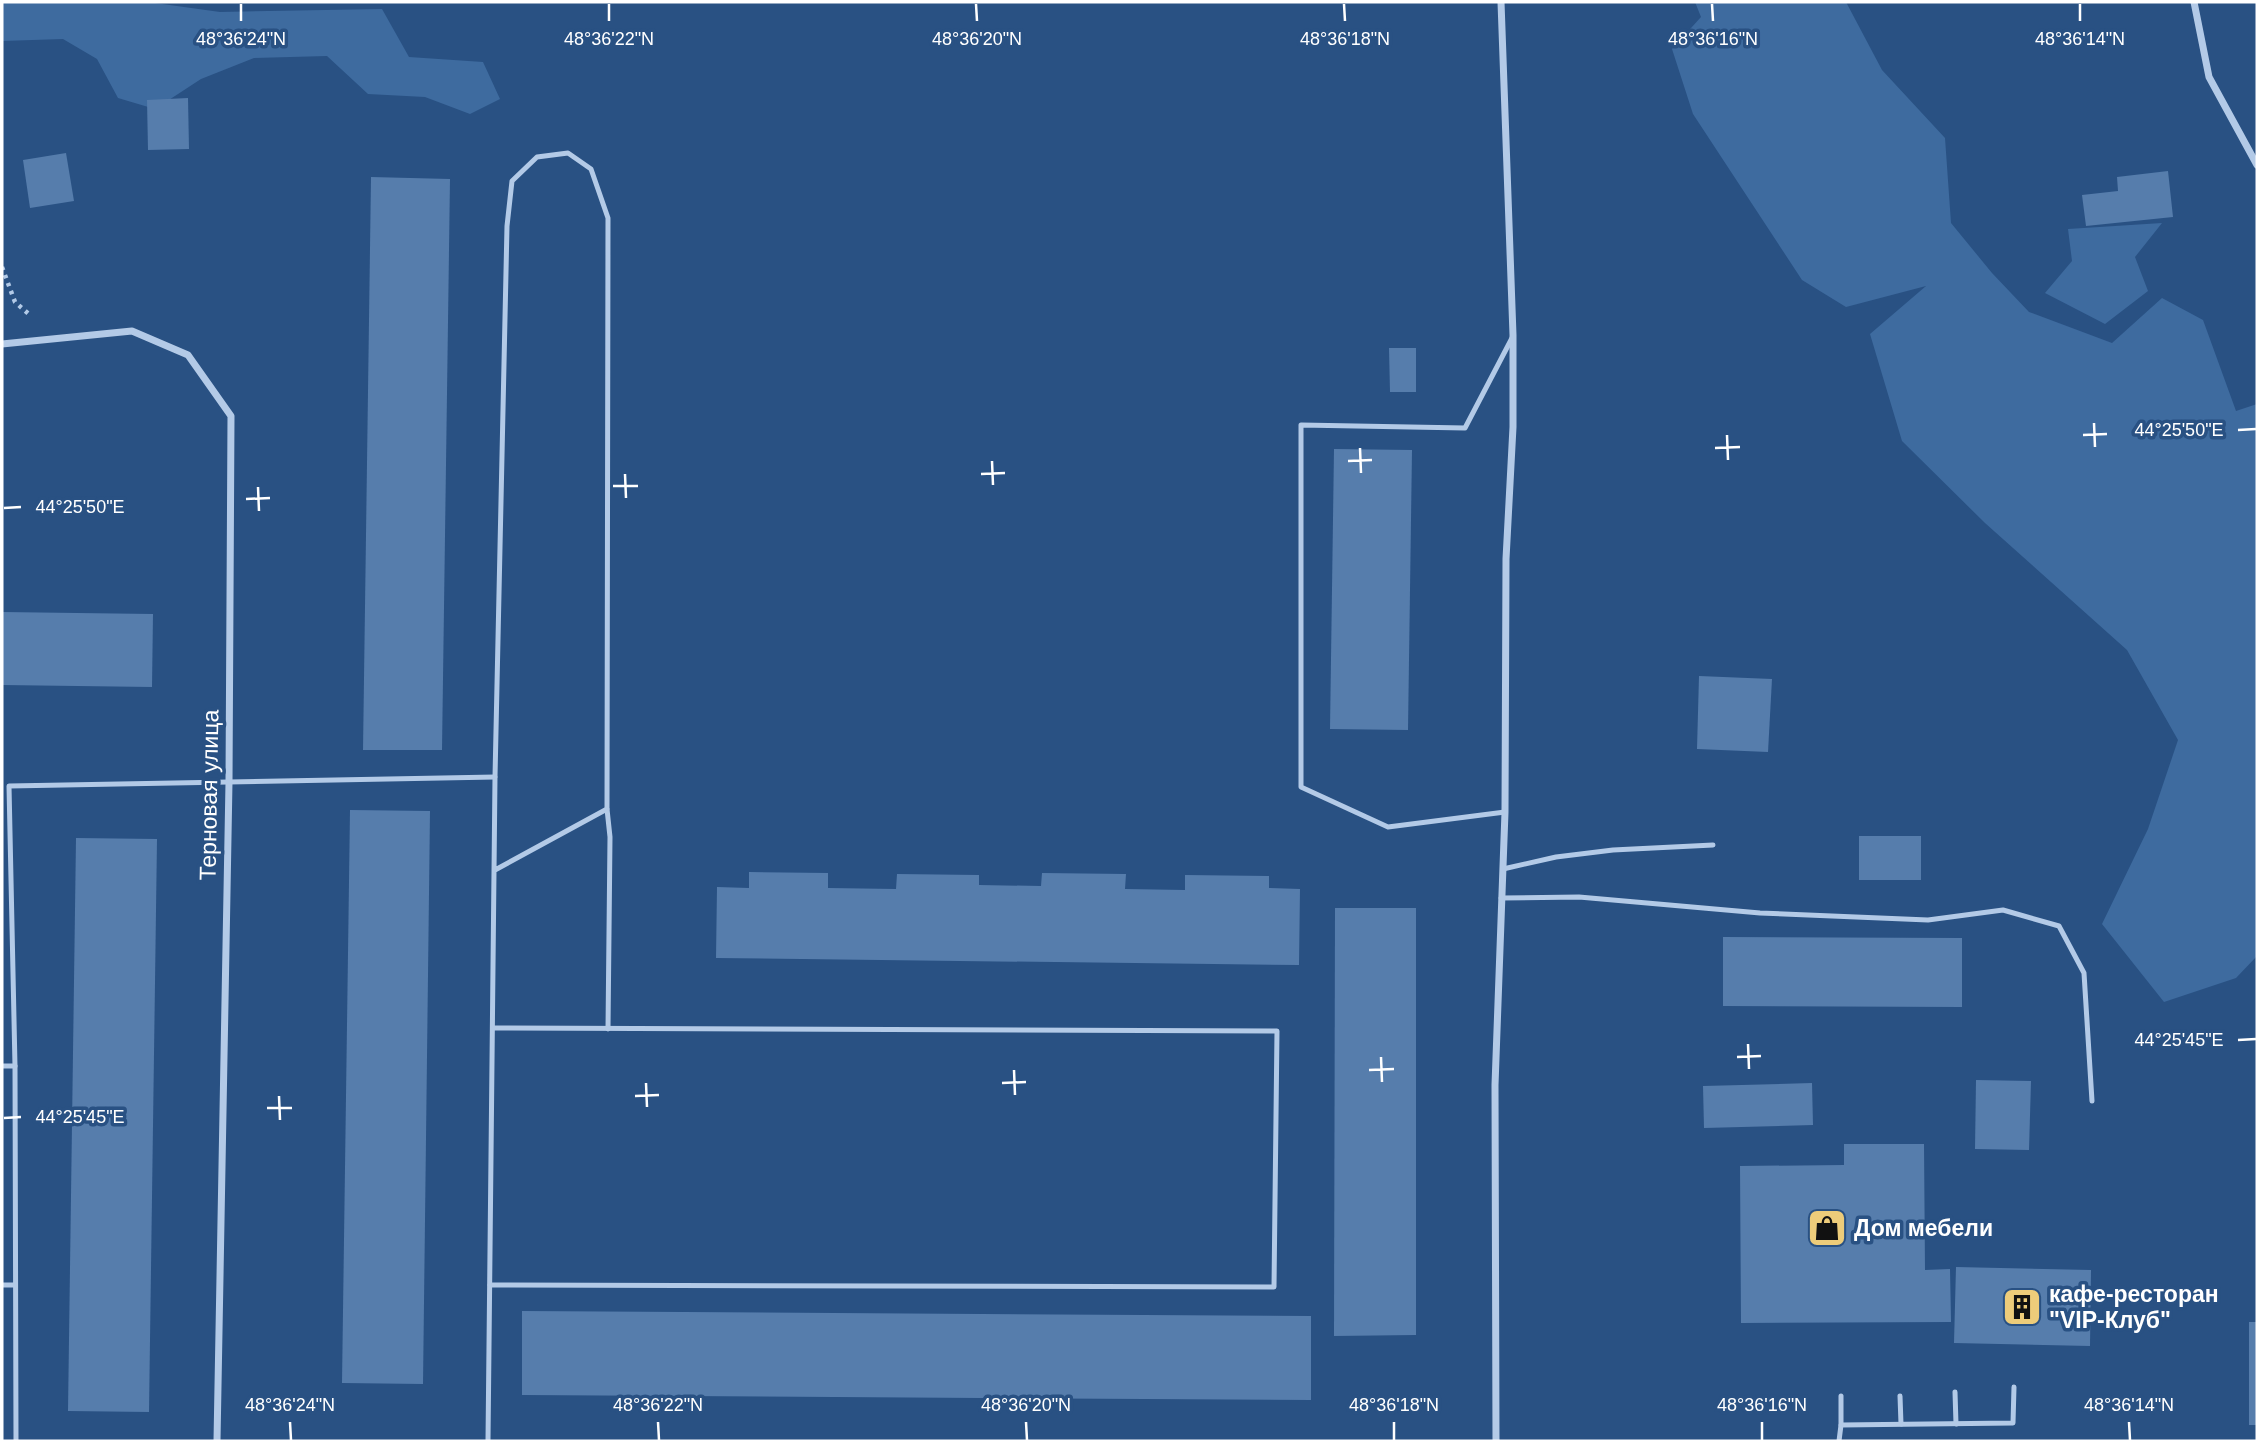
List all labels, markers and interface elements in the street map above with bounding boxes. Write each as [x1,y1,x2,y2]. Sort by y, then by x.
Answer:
text: 48°36'24"N [196,29,286,49]
text: 48°36'22"N [564,29,654,49]
text: 48°36'20"N [932,29,1022,49]
text: 48°36'18"N [1300,29,1390,49]
text: 48°36'16"N [1668,29,1758,49]
text: 48°36'14"N [2035,29,2125,49]
text: 44°25'50"E [2134,420,2224,440]
text: 44°25'50"E [35,497,125,517]
street label: Терновая улица [195,709,223,881]
text: 44°25'45"E [2134,1030,2224,1050]
text: 44°25'45"E [35,1107,125,1127]
shop icon: Дом мебели [1806,1207,1848,1249]
place label: Дом мебели [1854,1215,1993,1241]
place label: кафе-ресторан "VIP-Клуб" [2049,1281,2219,1333]
building icon: кафе-ресторан "VIP-Клуб" [2001,1286,2043,1328]
text: 48°36'24"N [245,1395,335,1415]
text: 48°36'22"N [613,1395,703,1415]
text: 48°36'20"N [981,1395,1071,1415]
text: 48°36'18"N [1349,1395,1439,1415]
text: 48°36'16"N [1717,1395,1807,1415]
text: 48°36'14"N [2084,1395,2174,1415]

